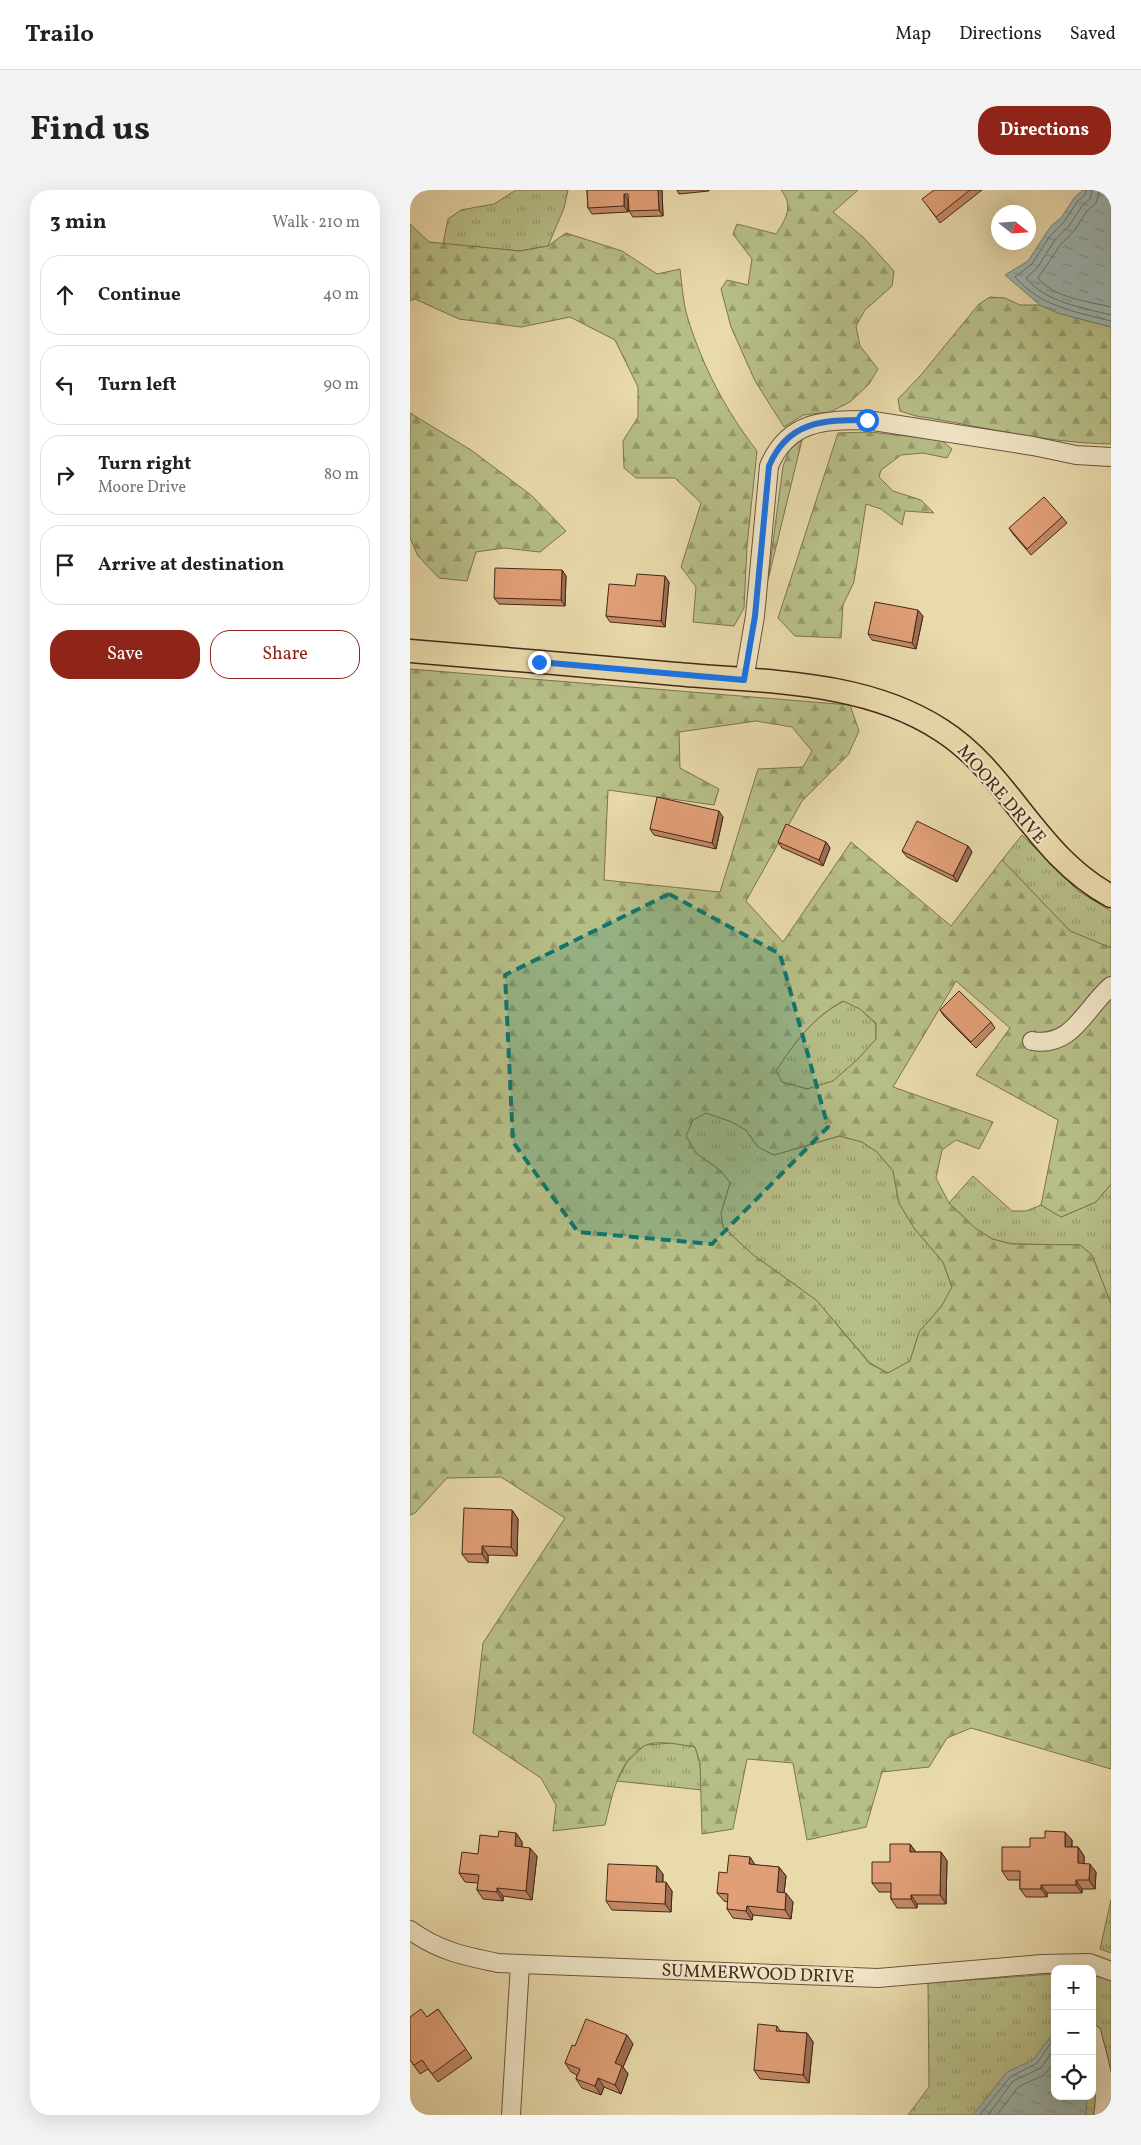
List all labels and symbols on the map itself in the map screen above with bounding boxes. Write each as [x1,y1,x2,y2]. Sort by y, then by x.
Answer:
north arrow [991,205,1036,250]
route start [856,409,879,432]
route end [528,651,551,674]
street label: MOORE DRIVE [950,740,1051,850]
street label: SUMMERWOOD DRIVE [661,1959,855,1990]

